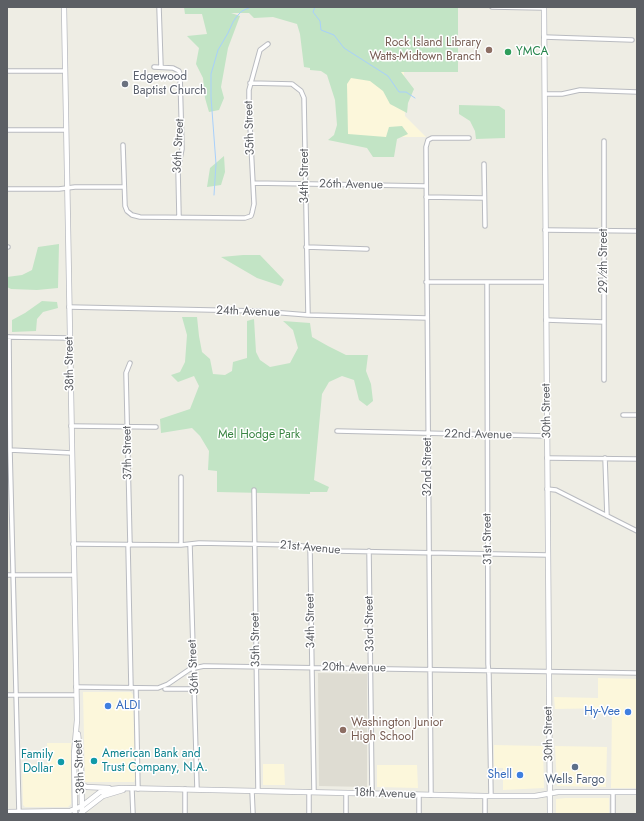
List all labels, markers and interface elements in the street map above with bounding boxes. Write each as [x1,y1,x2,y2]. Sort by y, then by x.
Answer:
place label: Rock Island Library Watts-Midtown Branch [370,36,481,64]
marker: Rock Island Library Watts-Midtown Branch [484,45,494,55]
place label: YMCA [516,45,548,59]
marker: YMCA [503,47,513,57]
place label: Edgewood Baptist Church [133,70,206,98]
marker: Edgewood Baptist Church [120,79,130,89]
street label: 35th Street [242,100,258,156]
street label: 36th Street [170,118,188,174]
street label: 34th Street [298,149,312,203]
street label: 26th Avenue [319,177,383,193]
street label: 29½th Street [597,229,611,293]
street label: 24th Avenue [216,304,280,320]
street label: 38th Street [62,337,78,391]
street label: 30th Street [539,383,555,439]
street label: 37th Street [120,426,136,480]
street label: 22nd Avenue [444,427,512,443]
park label: Mel Hodge Park [218,428,300,442]
street label: 32nd Street [421,438,435,496]
street label: 31st Street [480,513,496,565]
street label: 21st Avenue [279,538,341,558]
street label: 34th Street [303,593,319,649]
street label: 33rd Street [362,596,378,652]
street label: 35th Street [248,613,264,667]
street label: 36th Street [185,639,203,695]
street label: 20th Avenue [322,660,386,676]
place label: ALDI [116,699,140,713]
marker: ALDI [103,701,113,711]
place label: Hy-Vee [584,705,620,719]
street label: 30th Street [541,706,557,762]
marker: Hy-Vee [623,707,633,717]
place label: Washington Junior High School [351,716,443,744]
marker: Washington Junior High School [338,725,348,735]
street label: 38th Street [71,739,89,795]
place label: American Bank and Trust Company, N.A. [102,747,208,775]
place label: Family Dollar [21,748,53,776]
marker: American Bank and Trust Company, N.A. [89,756,99,766]
marker: Family Dollar [56,757,66,767]
marker: Wells Fargo [570,762,580,772]
place label: Shell [487,768,512,782]
marker: Shell [515,770,525,780]
place label: Wells Fargo [545,773,605,787]
street label: 18th Avenue [354,786,416,802]

